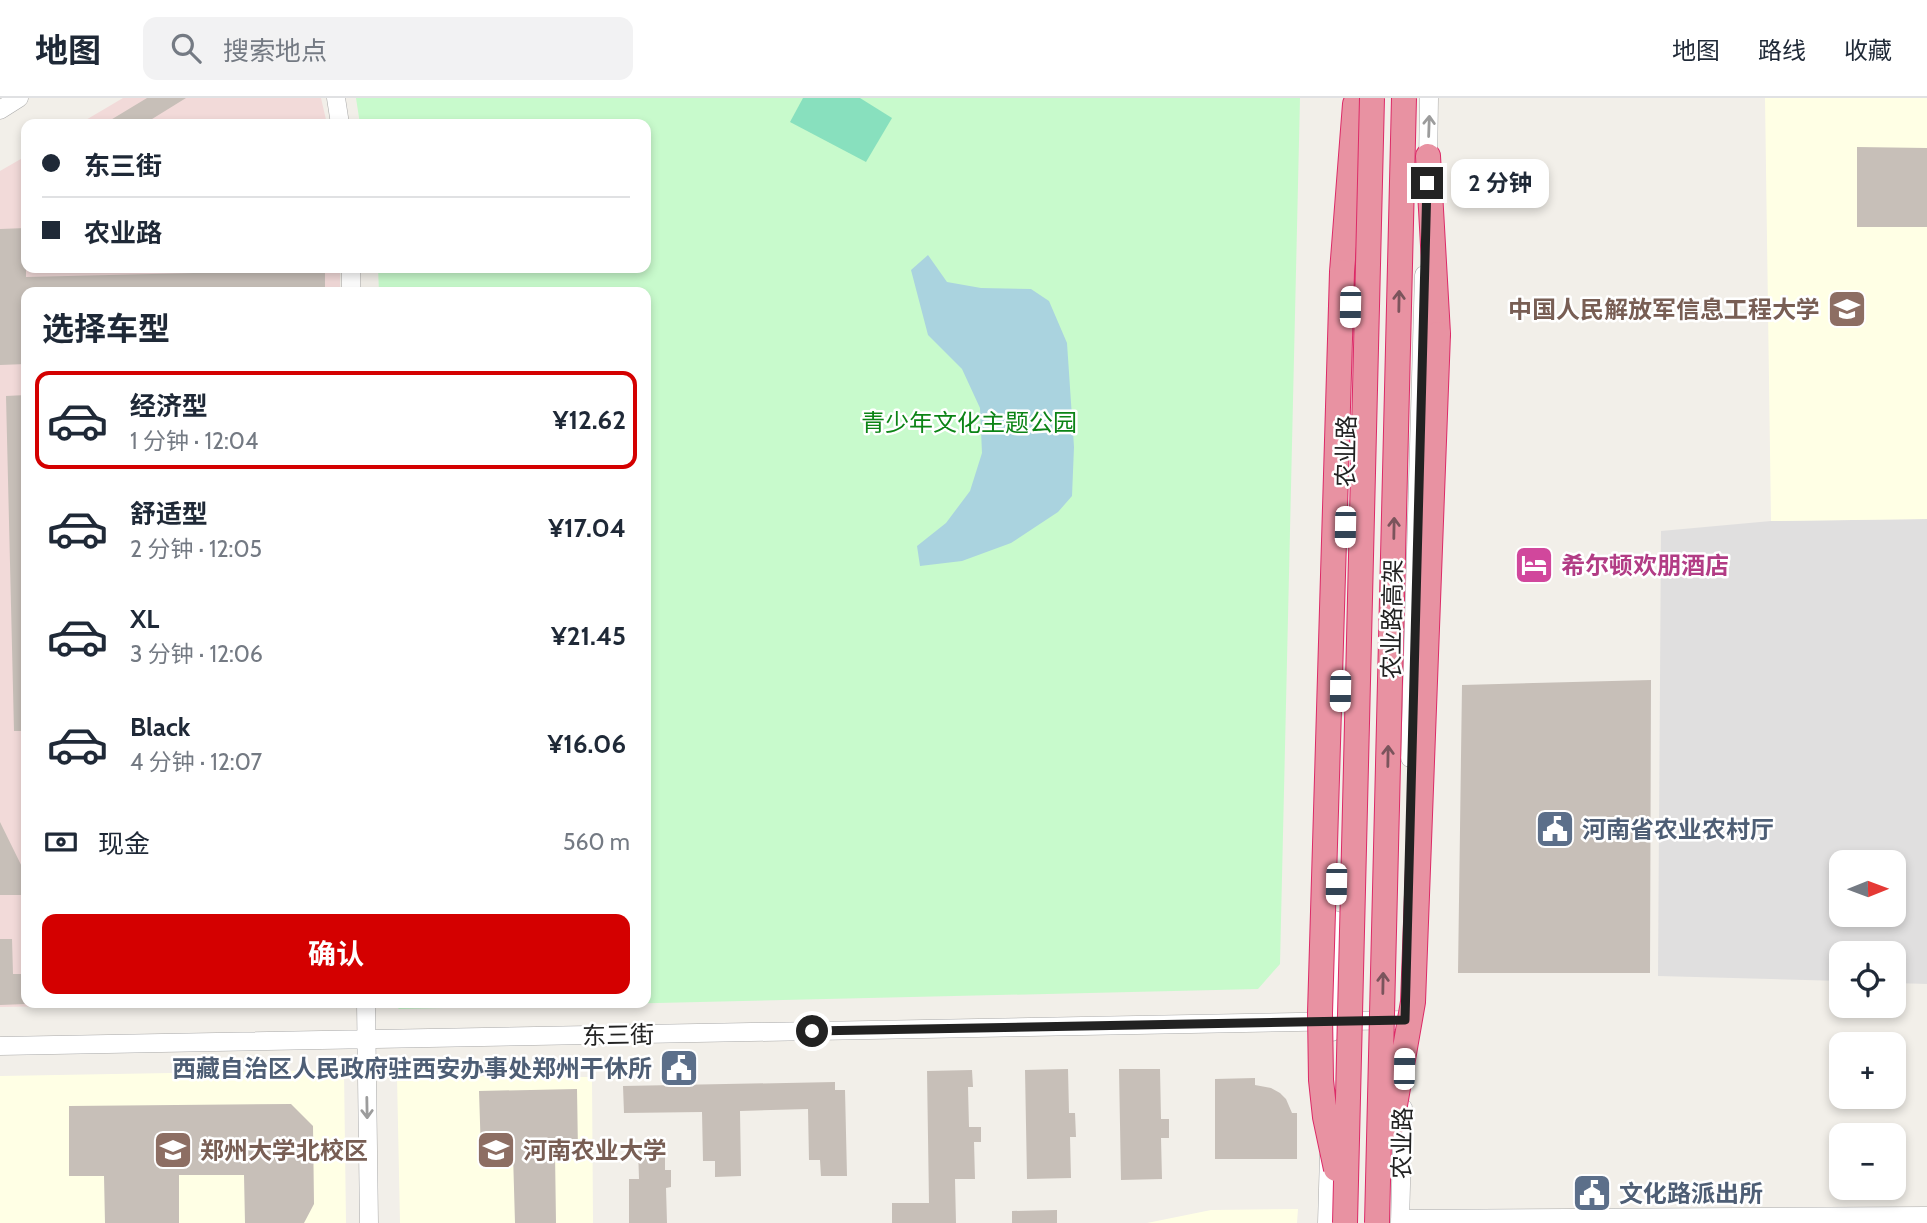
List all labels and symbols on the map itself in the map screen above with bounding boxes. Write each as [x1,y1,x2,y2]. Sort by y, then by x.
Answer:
one-way arrow [1422,115,1435,138]
callout: 2 分钟 [1452,158,1550,208]
route end [1411,167,1443,199]
car [1340,286,1361,328]
school or university icon: 中国人民解放军信息工程大学 [1826,288,1868,330]
one-way arrow [1393,290,1406,313]
place label: 中国人民解放军信息工程大学 [1508,295,1820,324]
park label: 青少年文化主题公园 [861,408,1077,437]
street label: 农业路 [1331,415,1361,487]
car [1335,506,1356,548]
one-way arrow [1387,517,1401,540]
hotel icon: 希尔顿欢朋酒店 [1513,544,1555,586]
place label: 希尔顿欢朋酒店 [1561,551,1729,580]
street label: 农业路高架 [1376,559,1408,679]
car [1330,670,1351,712]
one-way arrow [1382,745,1395,768]
public building icon: 河南省农业农村厅 [1534,808,1576,850]
place label: 河南省农业农村厅 [1582,815,1774,844]
north arrow [1829,850,1906,928]
car [1326,863,1347,905]
one-way arrow [1376,972,1390,995]
route start [796,1015,828,1047]
street label: 东三街 [582,1020,654,1050]
public building icon: 西藏自治区人民政府驻西安办事处郑州干休所 [658,1047,700,1089]
car [1394,1048,1415,1090]
place label: 西藏自治区人民政府驻西安办事处郑州干休所 [172,1054,652,1083]
one-way arrow [360,1096,374,1119]
street label: 农业路 [1387,1107,1417,1179]
school or university icon: 郑州大学北校区 [152,1129,194,1171]
school or university icon: 河南农业大学 [475,1129,517,1171]
place label: 郑州大学北校区 [200,1136,368,1165]
place label: 河南农业大学 [523,1136,667,1165]
public building icon: 文化路派出所 [1571,1172,1613,1214]
place label: 文化路派出所 [1619,1179,1763,1208]

